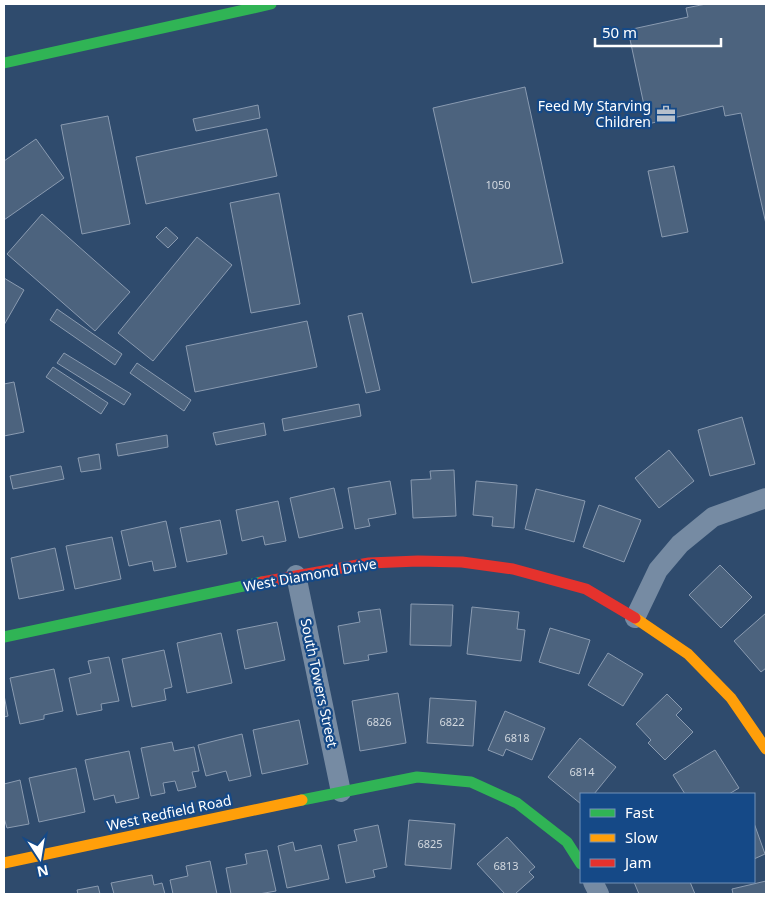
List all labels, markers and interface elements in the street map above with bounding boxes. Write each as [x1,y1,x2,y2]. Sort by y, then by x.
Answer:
scale bar [595,15,721,47]
text: 50 m [602,22,637,42]
place label: Feed My Starving Children [538,96,651,131]
office icon: Feed My Starving Children [655,103,677,125]
house number: 1050 [485,177,511,192]
street label: West Diamond Drive [242,553,378,596]
street label: South Towers Street [297,617,342,749]
house number: 6826 [366,714,392,729]
house number: 6822 [439,714,465,729]
house number: 6818 [504,730,530,745]
house number: 6814 [569,764,595,779]
street label: West Redfield Road [105,790,233,835]
legend [580,793,755,883]
text: Fast [625,802,654,822]
text: Slow [625,827,658,847]
north arrow [15,833,65,883]
house number: 6825 [417,836,443,851]
text: Jam [623,852,652,872]
house number: 6813 [493,858,519,873]
text: N [35,861,50,882]

